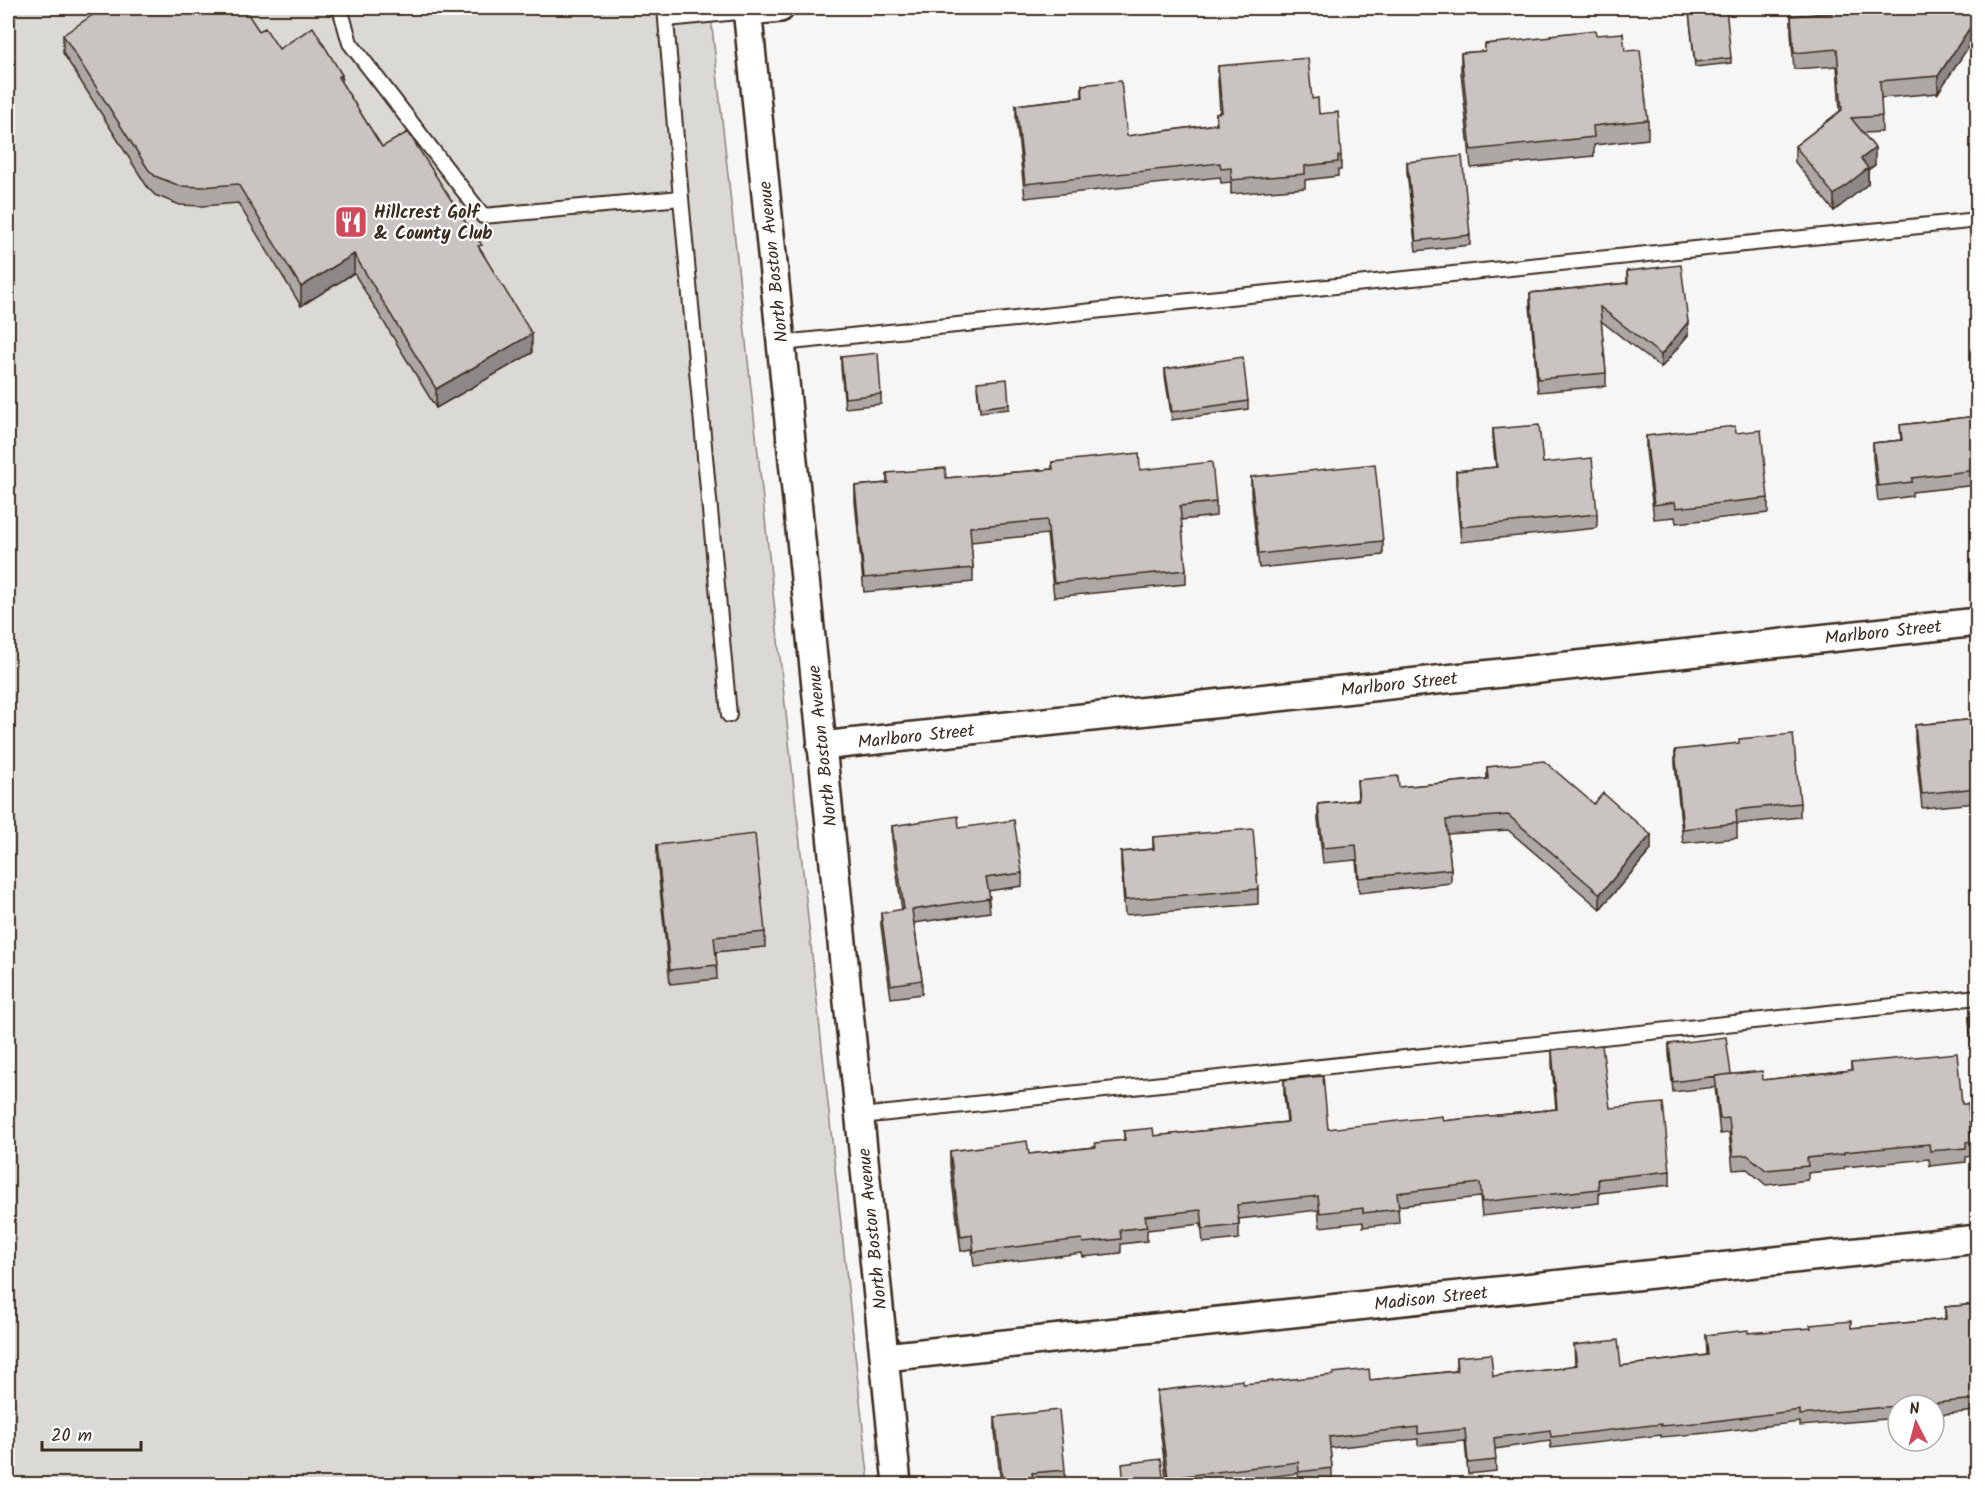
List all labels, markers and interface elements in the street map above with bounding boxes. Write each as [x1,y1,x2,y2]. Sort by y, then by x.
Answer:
street label: North Boston Avenue [752,180,797,344]
place label: Hillcrest Golf & County Club [374,199,492,249]
restaurant icon: Hillcrest Golf & County Club [333,204,369,240]
street label: Marlboro Street [1823,613,1944,654]
street label: North Boston Avenue [801,664,846,828]
street label: Marlboro Street [1339,665,1460,706]
street label: Marlboro Street [856,717,977,758]
street label: North Boston Avenue [851,1147,896,1311]
street label: Madison Street [1373,1279,1490,1320]
north arrow [1886,1393,1946,1453]
text: N [1908,1397,1921,1423]
scale bar [42,1414,141,1452]
text: 20 m [51,1422,92,1451]

